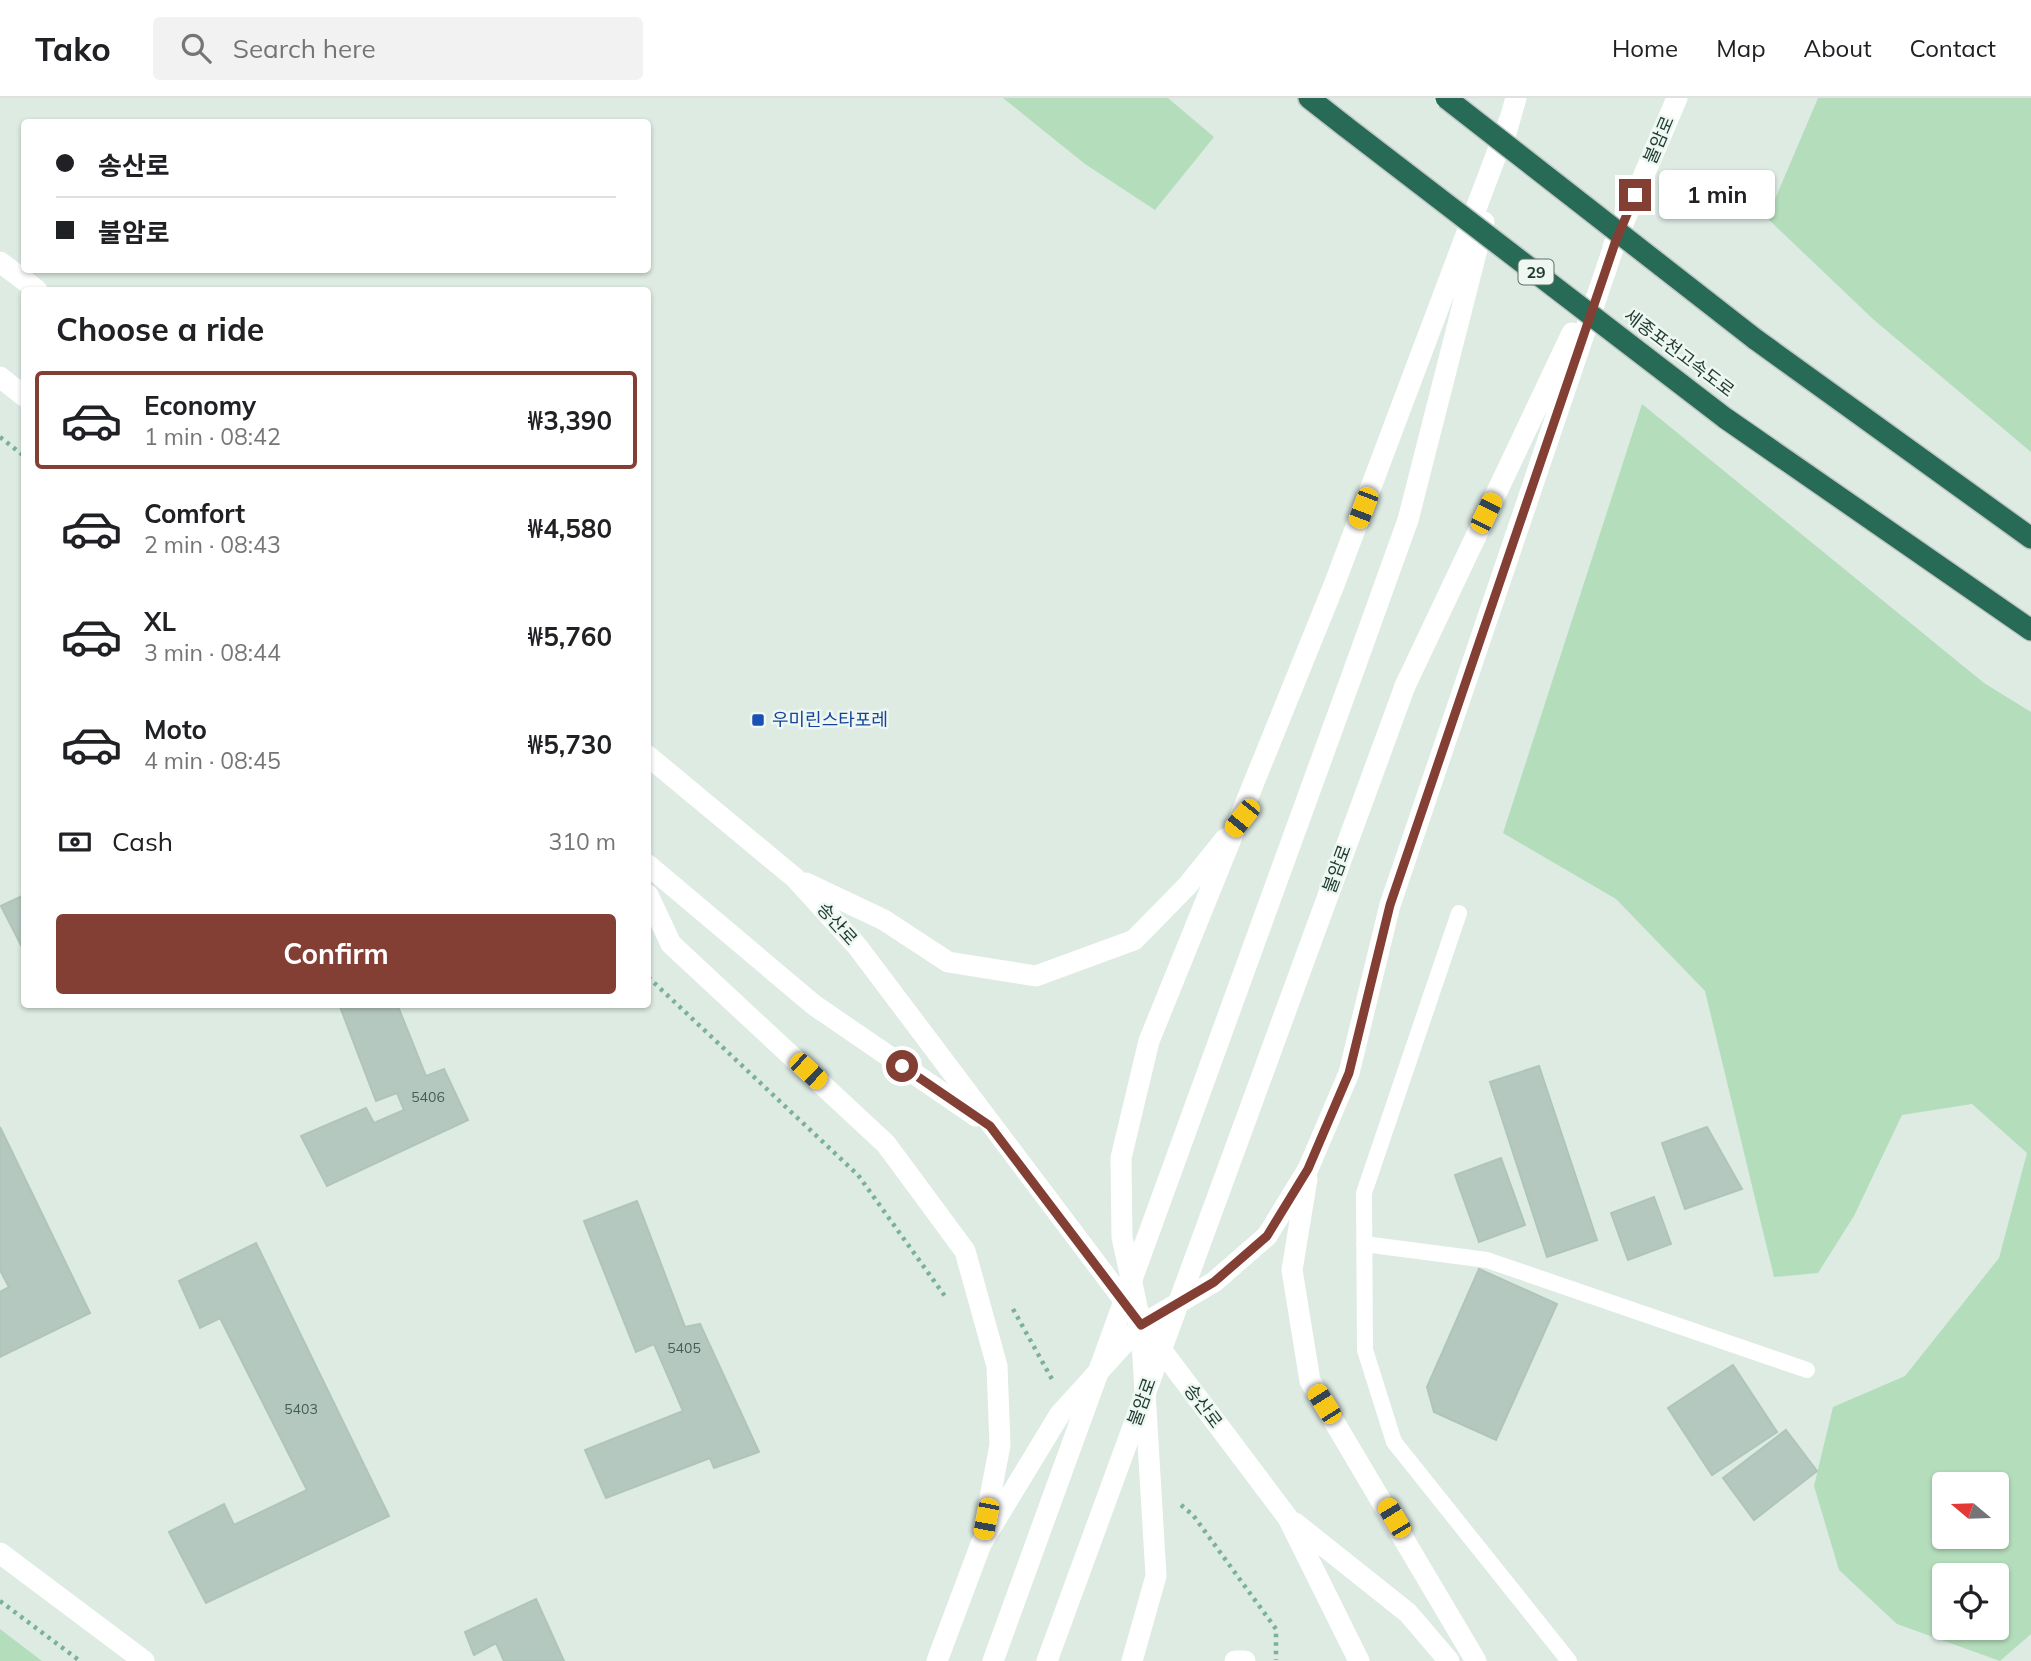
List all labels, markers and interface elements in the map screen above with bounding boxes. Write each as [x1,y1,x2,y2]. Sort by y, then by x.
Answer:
search box [153,17,643,80]
text: Tako [35,28,111,69]
icon: search [177,29,215,67]
text: Search here [233,32,376,65]
text: Home [1612,33,1678,63]
text: Map [1716,33,1766,63]
text: About [1804,33,1872,63]
text: Contact [1910,33,1996,63]
street label: 불암로 [1638,112,1679,167]
text: 송산로 [98,149,170,182]
callout: 1 min [1660,170,1775,220]
route end [1619,179,1651,211]
text: 1 min [1687,180,1747,209]
text: 불암로 [98,216,170,249]
road number: 29 [1518,260,1554,284]
street label: 세종포천고속도로 [1619,304,1739,402]
text: Choose a ride [56,309,264,349]
icon: car [60,389,123,452]
text: Economy [144,389,256,422]
text: ₩3,390 [528,404,612,437]
text: 1 min · 08:42 [144,422,281,451]
car [1346,485,1381,531]
car [1468,490,1505,536]
icon: car [60,497,123,560]
text: Comfort [144,497,245,530]
text: ₩4,580 [528,512,612,545]
text: 2 min · 08:43 [144,530,281,559]
icon: car [60,605,123,668]
text: XL [144,605,176,638]
text: ₩5,760 [528,620,612,653]
text: 3 min · 08:44 [144,638,281,667]
place label: 우미린스타포레 [772,708,888,731]
marker: 우미린스타포레 [750,712,766,728]
icon: car [60,713,123,776]
text: Moto [144,713,207,746]
text: ₩5,730 [528,728,612,761]
text: 4 min · 08:45 [144,746,281,775]
car [1221,795,1264,841]
icon: cash [56,823,94,861]
text: Cash [112,825,173,858]
text: 310 m [548,827,616,856]
street label: 불암로 [1317,842,1356,896]
street label: 송산로 [812,898,863,950]
button: Confirm [56,914,616,994]
car [786,1049,831,1093]
route start [886,1050,918,1082]
house number: 5406 [411,1088,445,1106]
house number: 5405 [667,1339,701,1357]
street label: 불암로 [1122,1375,1161,1429]
street label: 송산로 [1179,1379,1228,1432]
car [1304,1381,1345,1427]
house number: 5403 [284,1400,318,1418]
north arrow [1932,1472,2009,1549]
map controls [1932,1472,2009,1640]
car [1375,1495,1414,1541]
car [972,1496,1001,1542]
button: locate [1932,1563,2009,1640]

